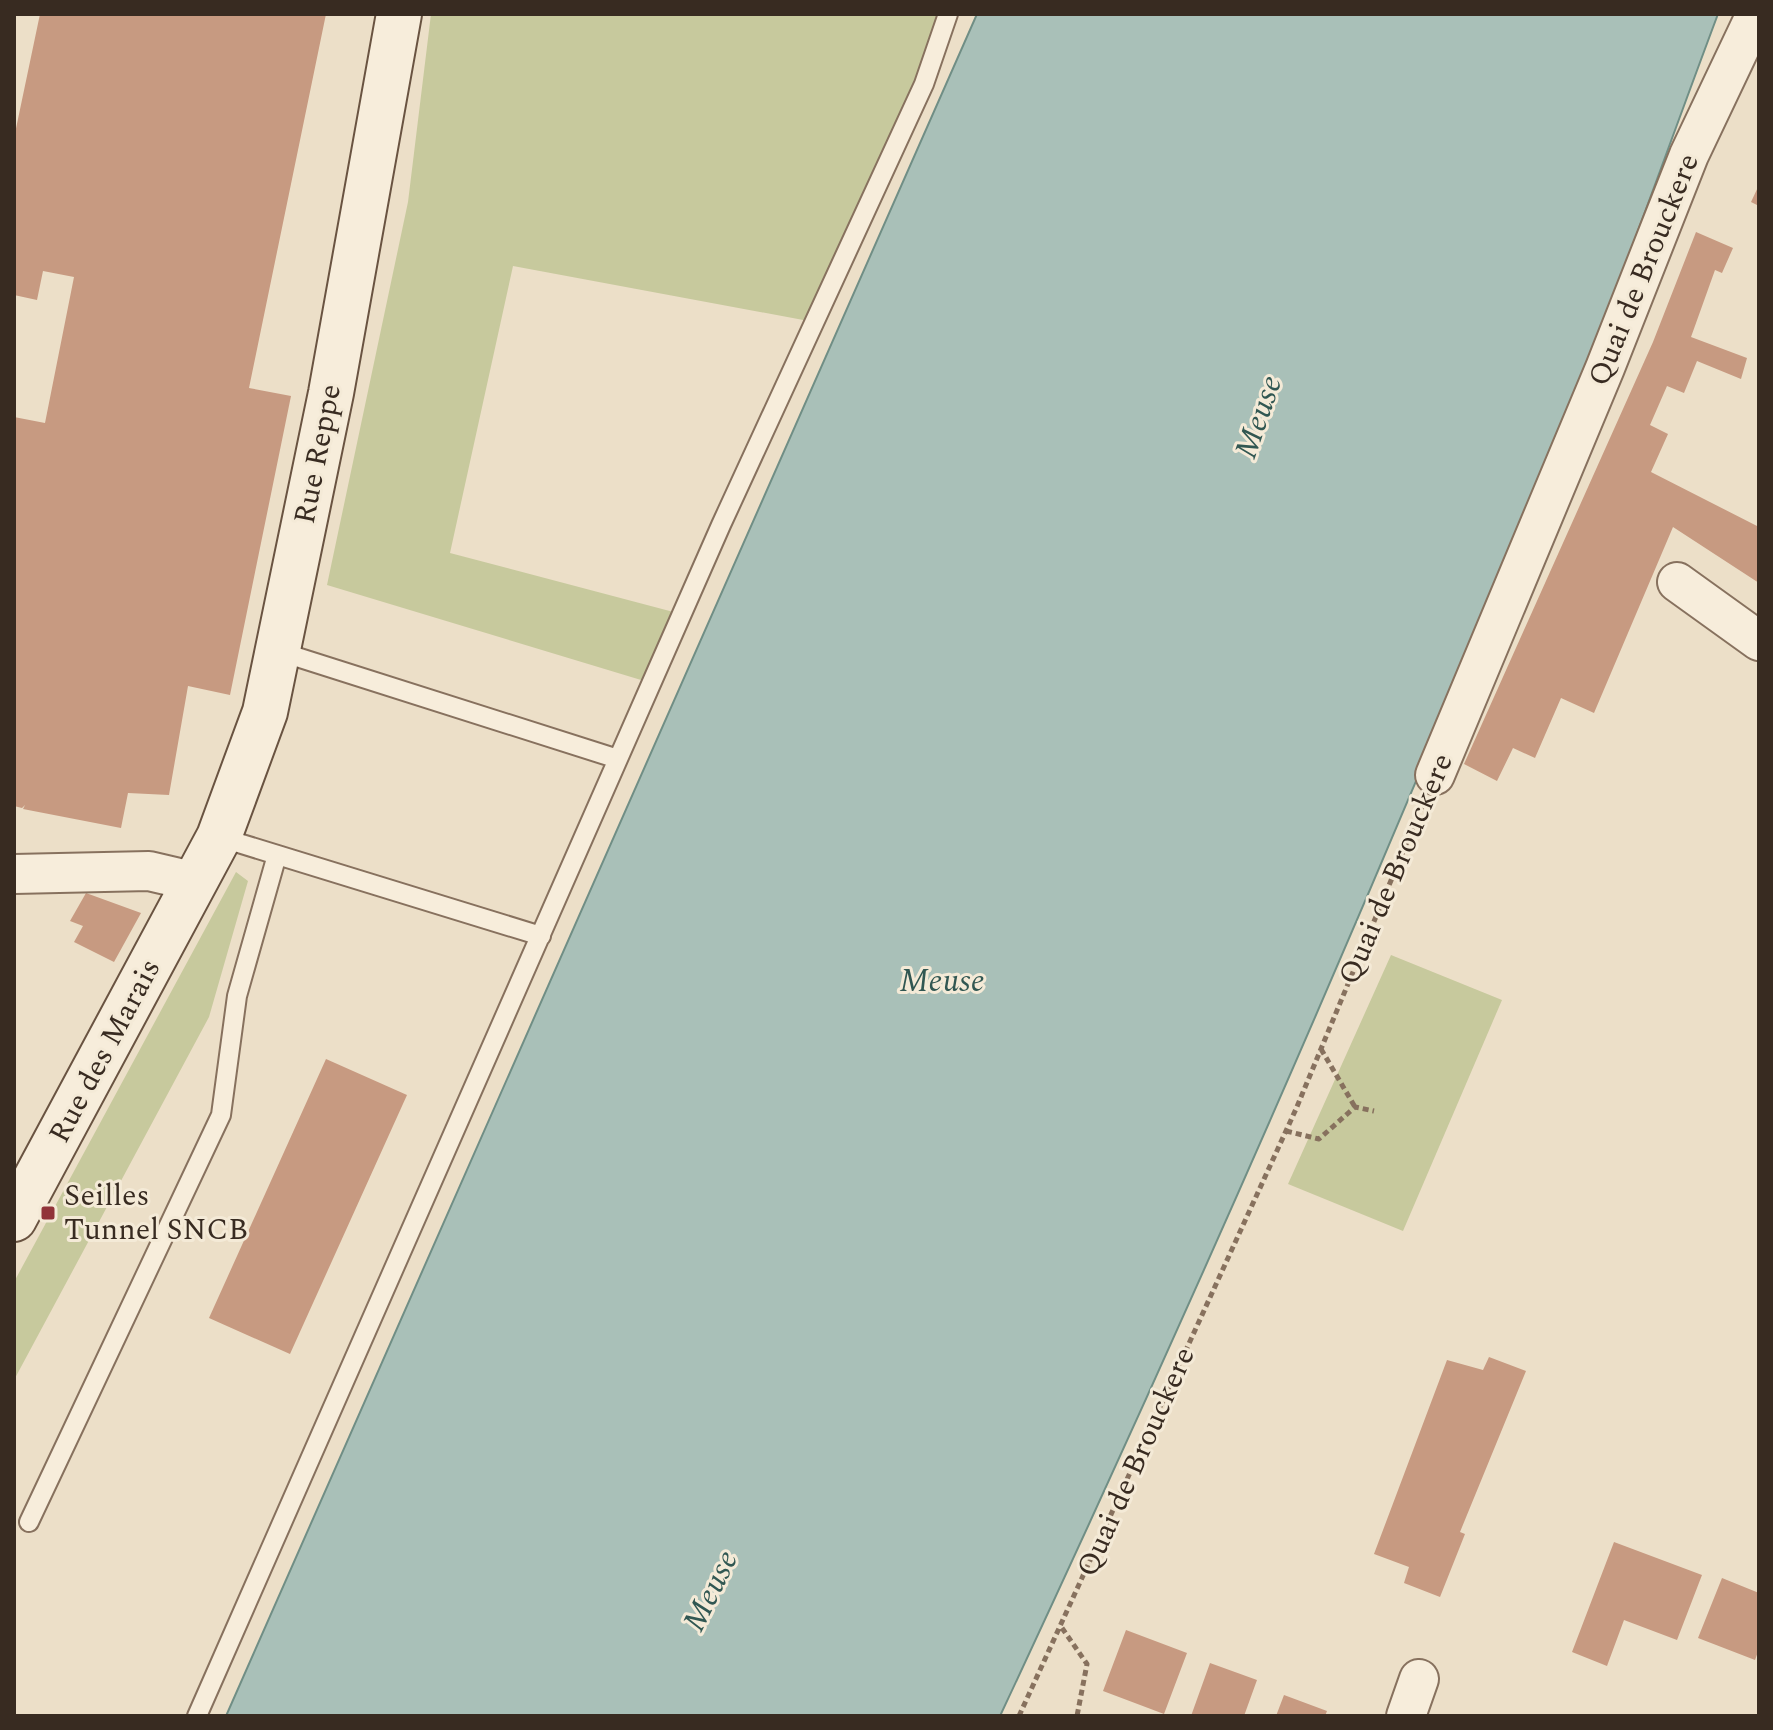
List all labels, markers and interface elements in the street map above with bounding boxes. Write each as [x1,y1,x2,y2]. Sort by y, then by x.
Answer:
street label: Quai de Brouckere [1576,147,1712,393]
water label: Meuse [1222,369,1296,465]
street label: Rue Reppe [282,380,354,528]
street label: Quai de Brouckere [1326,746,1466,992]
street label: Rue des Marais [37,951,173,1151]
water label: Meuse [899,957,985,1006]
place label: Seilles Tunnel SNCB [64,1173,248,1253]
marker: Seilles Tunnel SNCB [39,1204,57,1222]
street label: Quai de Brouckere [1065,1340,1207,1584]
water label: Meuse [670,1542,752,1640]

